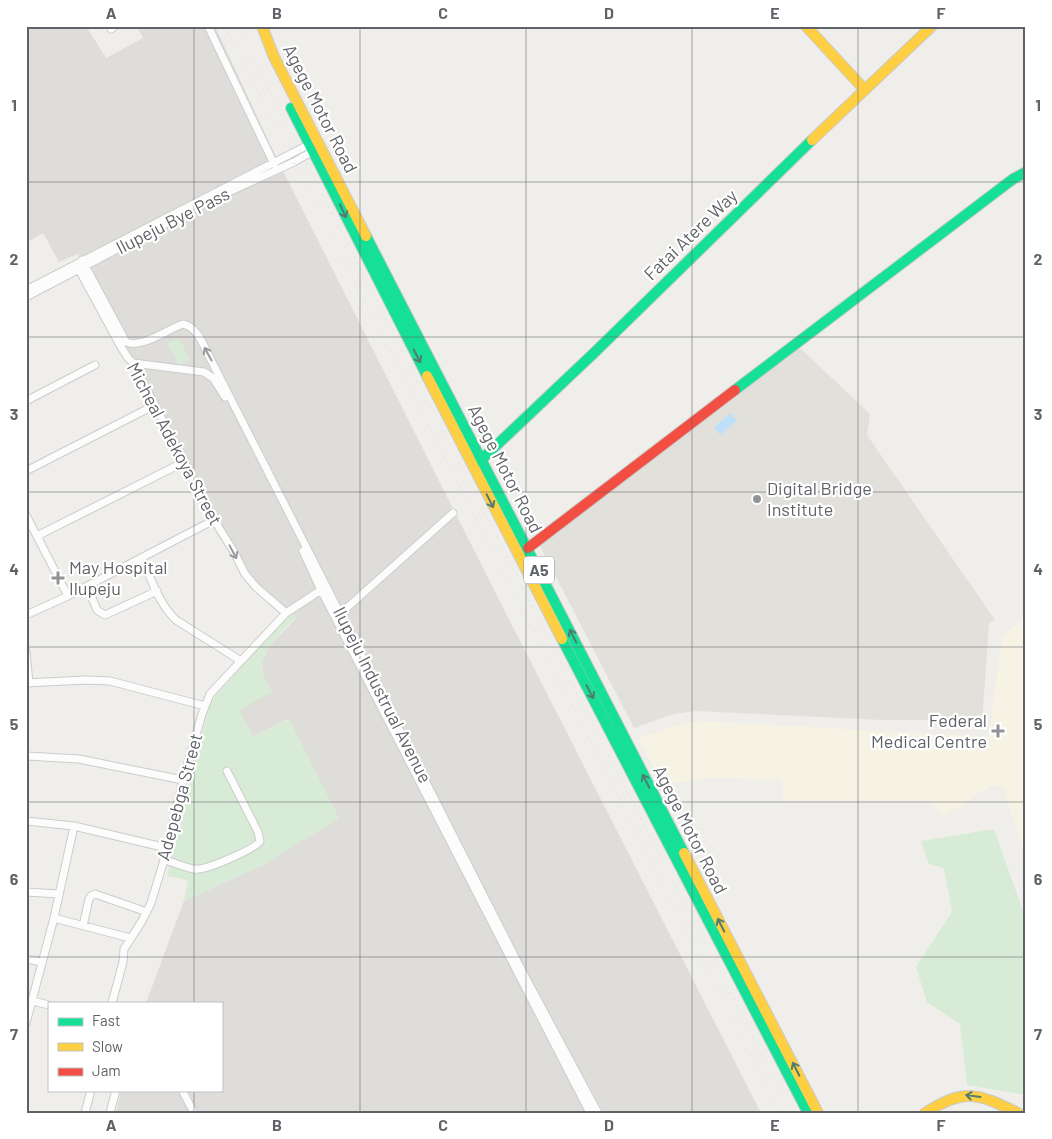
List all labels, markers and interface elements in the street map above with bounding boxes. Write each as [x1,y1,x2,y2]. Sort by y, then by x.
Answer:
text: A [106,3,117,22]
text: B [272,3,282,22]
text: C [438,3,448,22]
text: D [604,3,614,22]
text: E [770,3,780,22]
text: F [937,3,946,22]
street label: Agege Motor Road [279,41,363,176]
text: 1 [11,95,17,114]
text: 1 [1035,95,1041,114]
street label: Ilupeju Bye Pass [112,182,233,258]
street label: Fatai Atere Way [639,184,742,284]
one-way arrow [338,204,348,219]
text: 2 [10,249,19,268]
text: 2 [1034,249,1043,268]
one-way arrow [202,347,212,361]
one-way arrow [413,348,422,363]
street label: Micheal Adekoya Street [123,358,227,529]
street label: Agege Motor Road [464,401,548,536]
text: 3 [10,404,18,423]
text: 3 [1034,404,1042,423]
place label: Digital Bridge Institute [767,477,872,520]
one-way arrow [486,493,495,508]
marker: Digital Bridge Institute [751,493,763,505]
one-way arrow [228,544,238,559]
place label: May Hospital Ilupeju [69,556,168,599]
road number: A5 [524,556,554,584]
text: 4 [9,559,19,578]
text: 4 [1033,559,1043,578]
marker: May Hospital Ilupeju [51,571,65,585]
street label: Ilupeju Industrual Avenue [329,603,437,786]
one-way arrow [568,629,577,644]
one-way arrow [586,684,595,699]
place label: Federal Medical Centre [871,709,987,752]
text: 5 [10,714,19,733]
text: 5 [1034,714,1043,733]
marker: Federal Medical Centre [991,724,1005,738]
street label: Adepebga Street [151,731,207,863]
street label: Agege Motor Road [649,762,733,897]
one-way arrow [641,774,650,789]
text: 6 [10,869,19,888]
text: 6 [1034,869,1043,888]
one-way arrow [716,918,725,933]
legend [48,1002,222,1092]
text: Fast [92,1011,120,1029]
text: 7 [10,1024,18,1043]
text: 7 [1034,1024,1042,1043]
text: Slow [92,1037,123,1055]
text: Jam [92,1061,121,1079]
one-way arrow [791,1062,801,1077]
one-way arrow [965,1091,981,1101]
text: A [106,1115,117,1134]
text: B [272,1115,282,1134]
text: C [438,1115,448,1134]
text: D [604,1115,614,1134]
text: E [770,1115,780,1134]
text: F [937,1115,946,1134]

